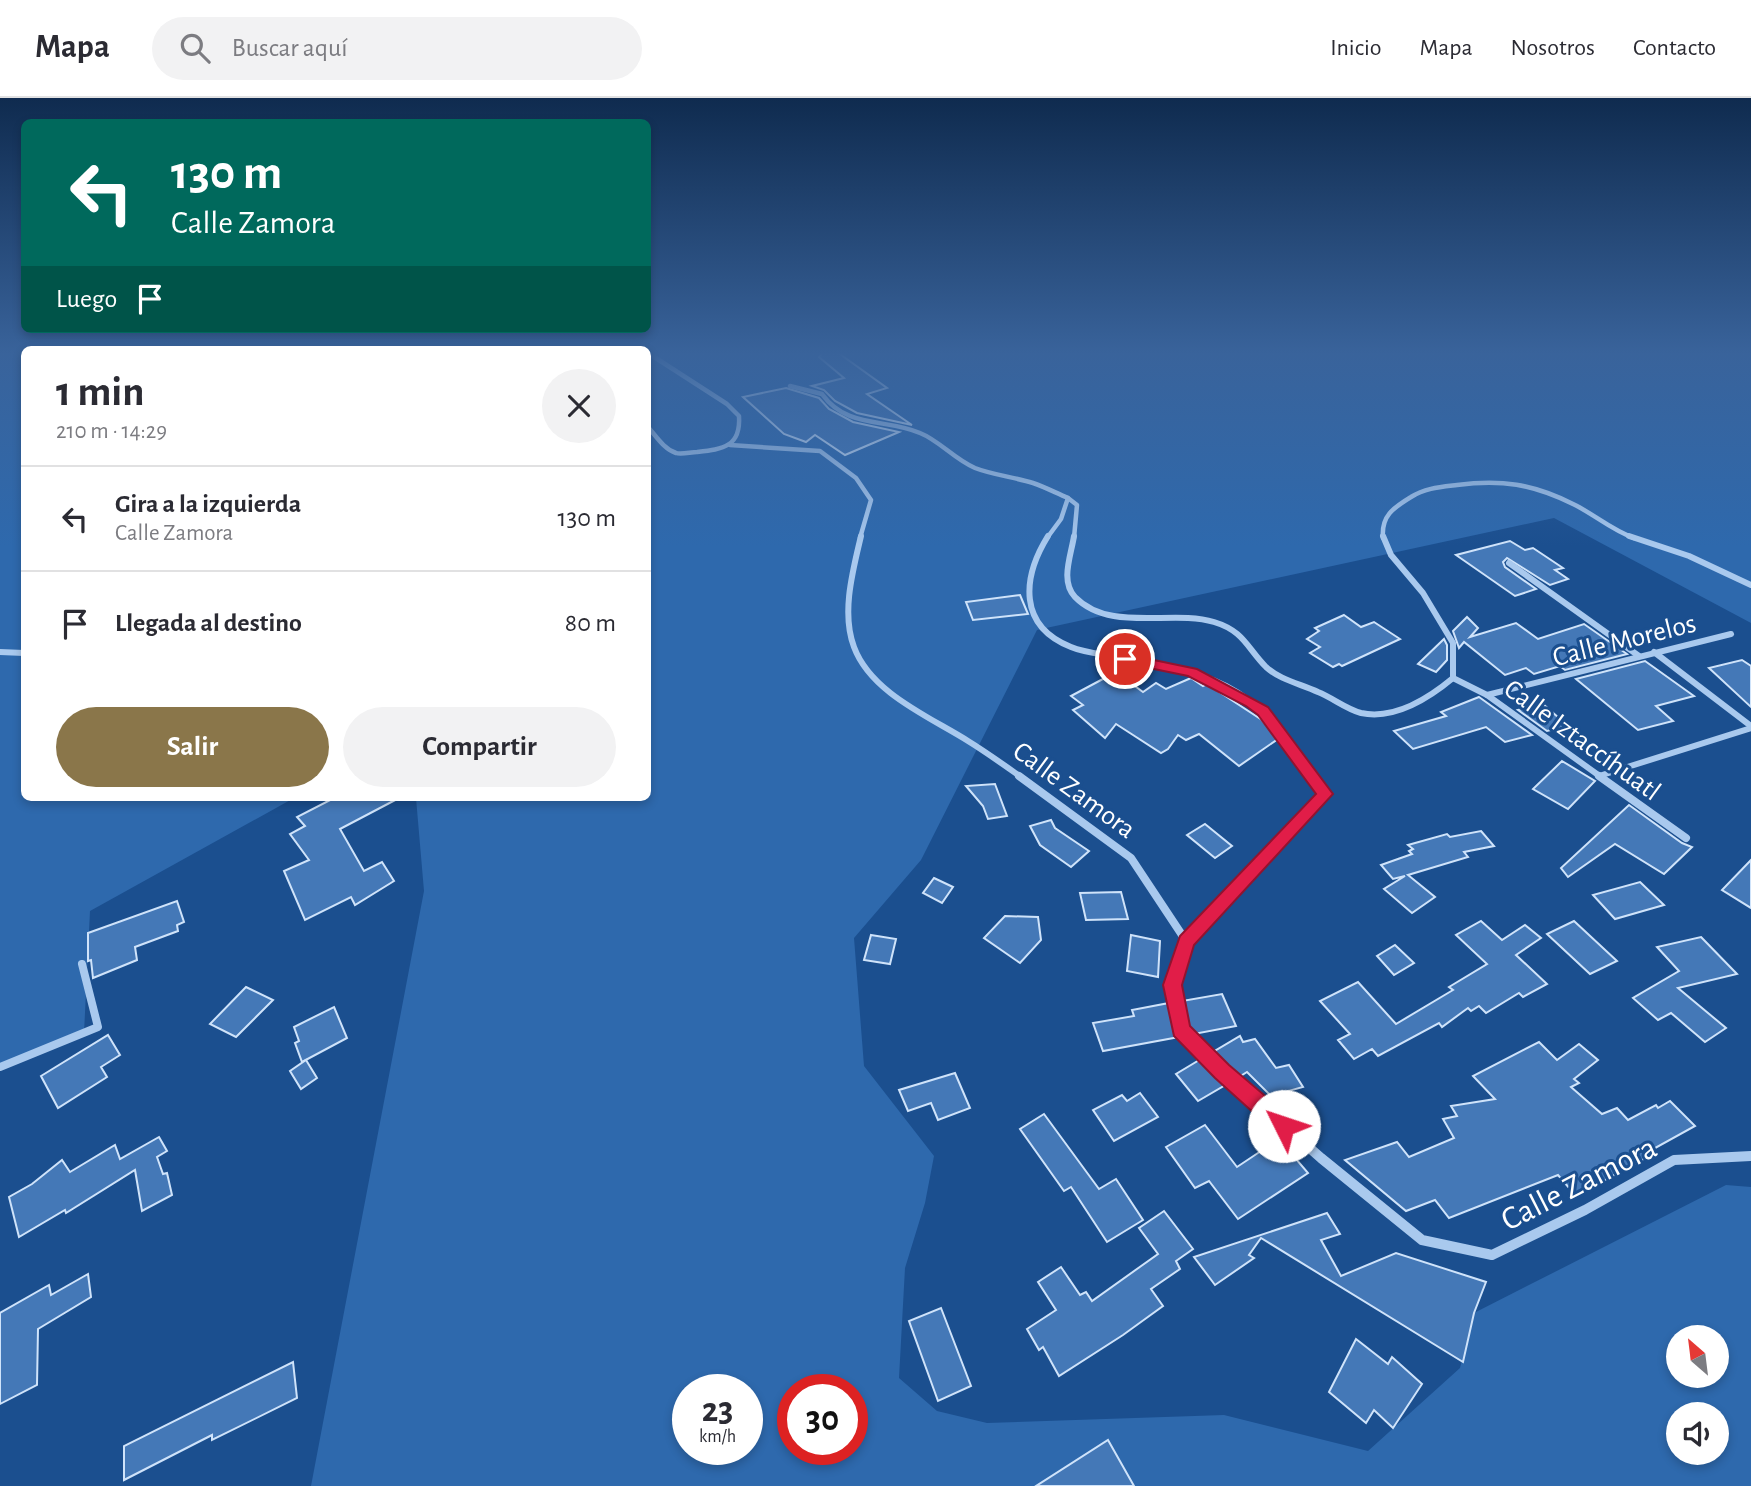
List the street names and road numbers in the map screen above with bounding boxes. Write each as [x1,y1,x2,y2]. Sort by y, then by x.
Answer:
street label: Calle Morelos [1550,610,1699,672]
street label: Calle Iztaccíhuatl [1498,675,1665,807]
street label: Calle Zamora [1007,737,1140,844]
street label: Calle Zamora [1496,1131,1662,1237]

